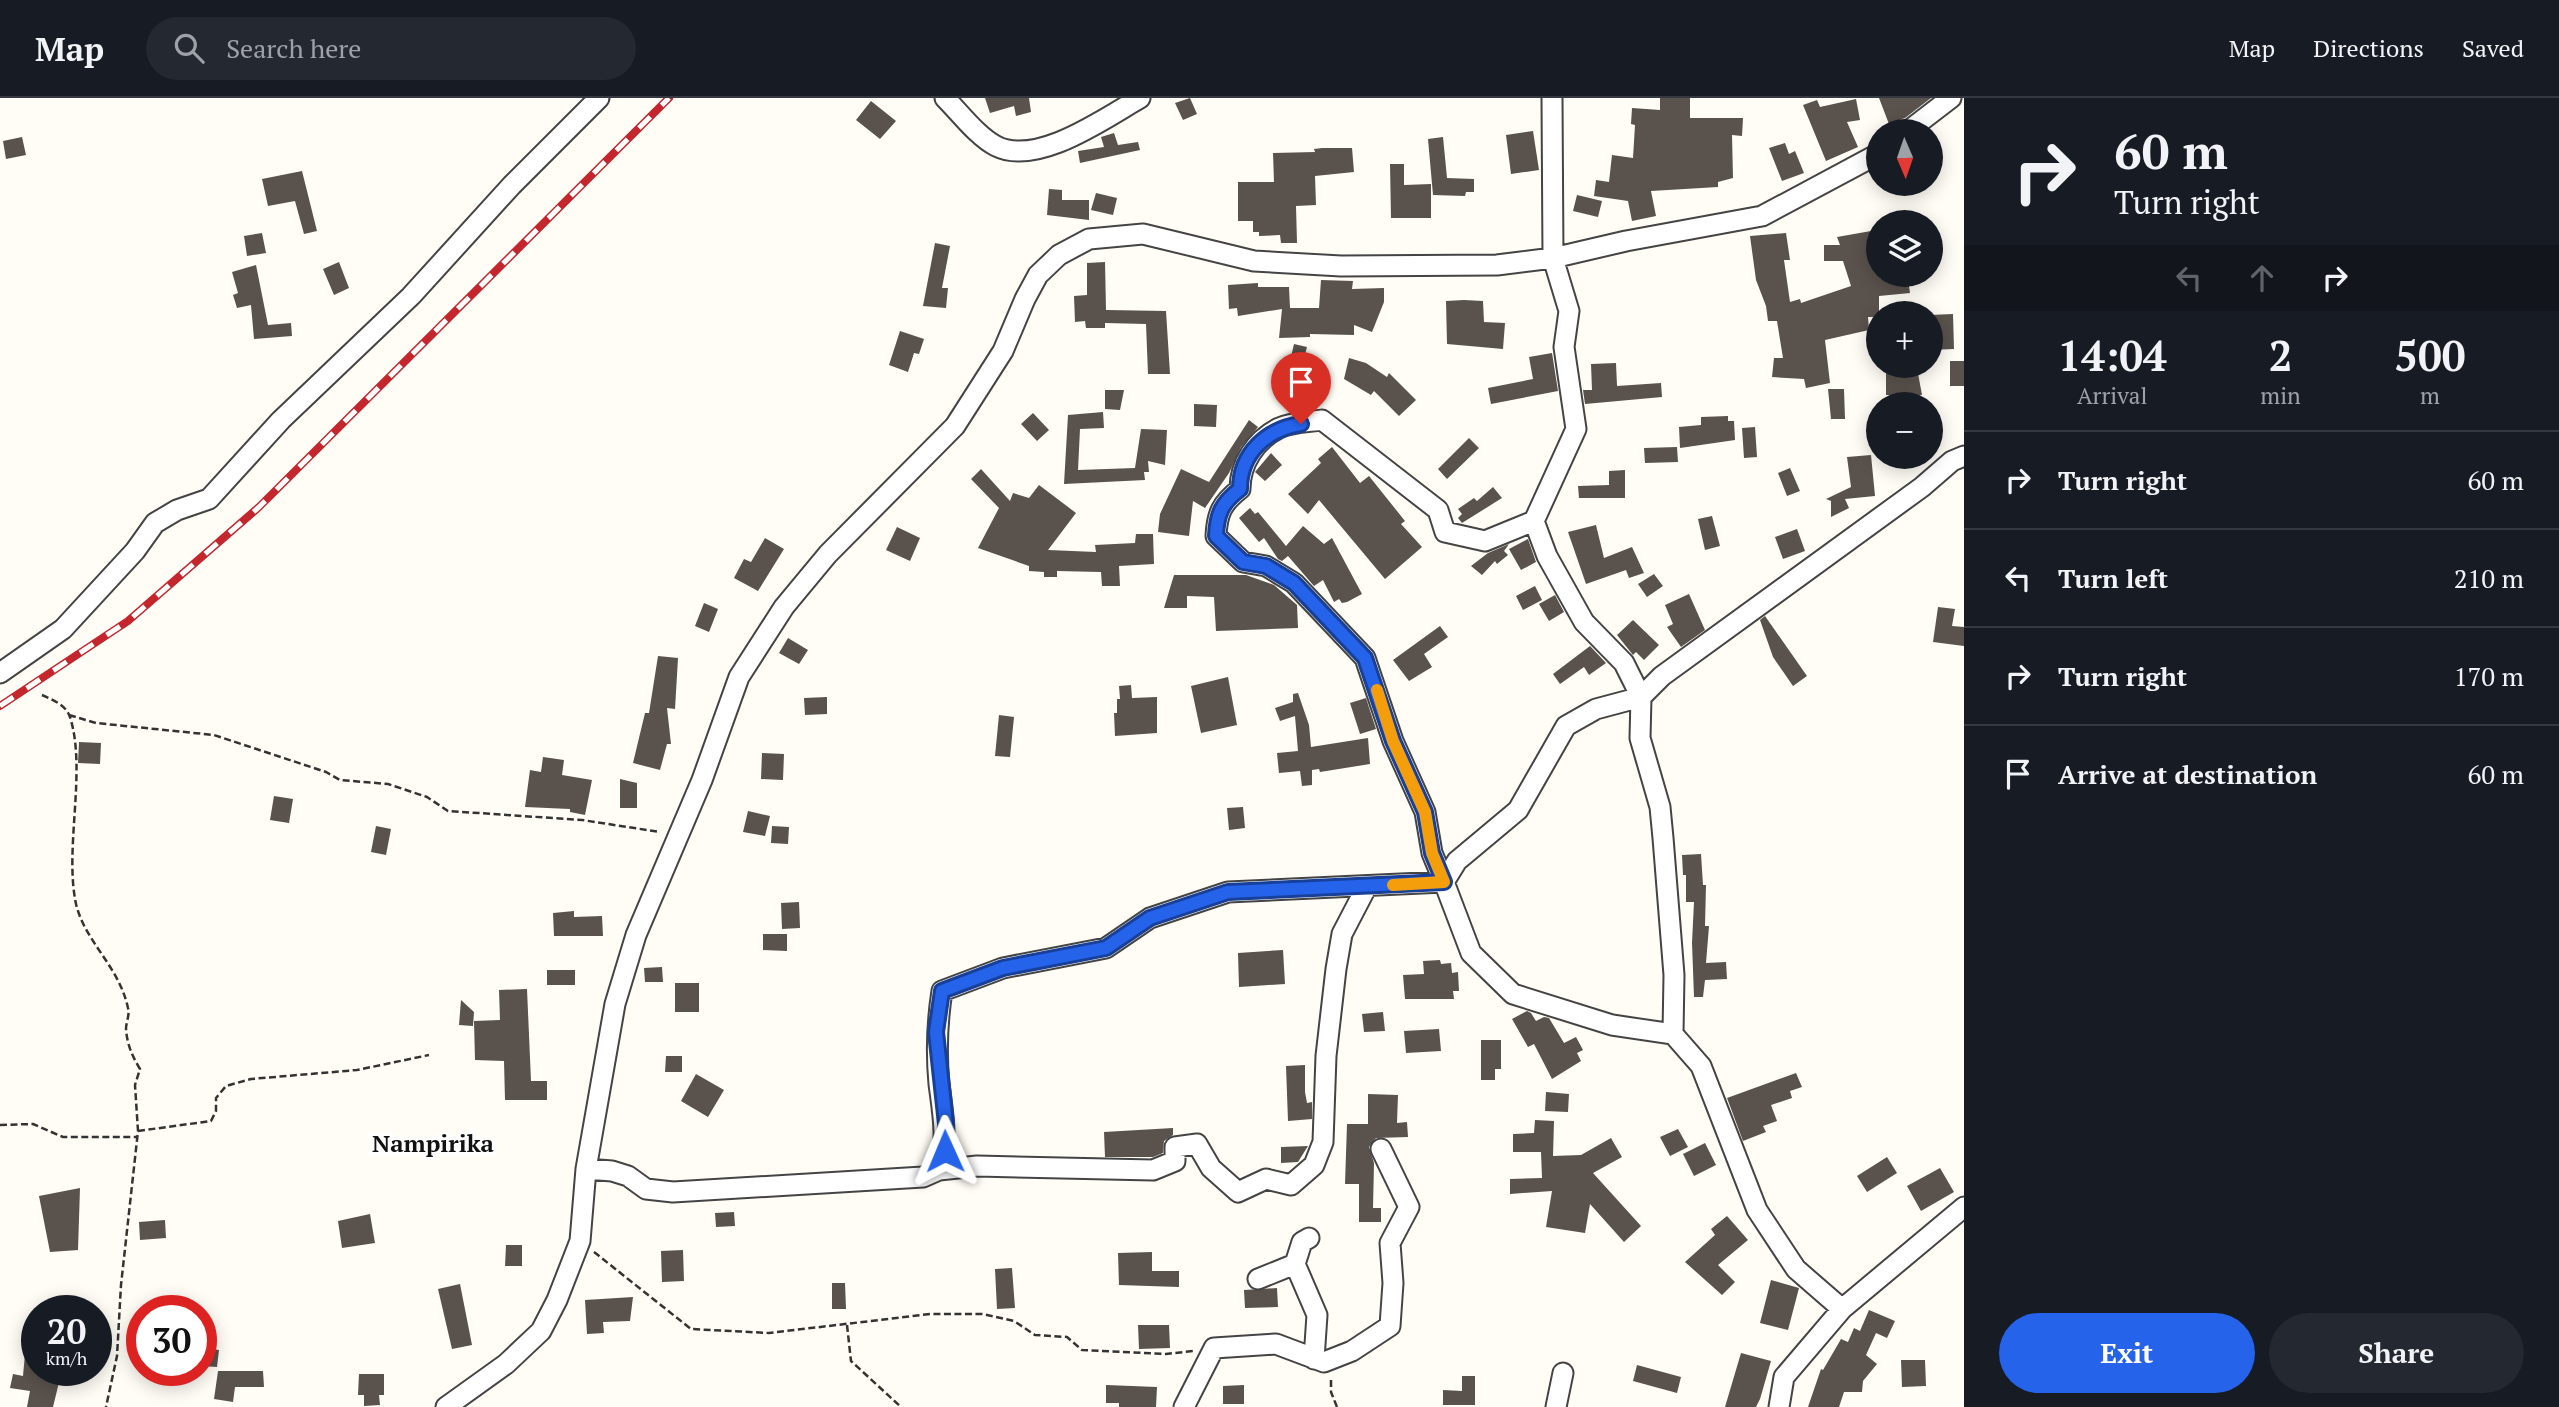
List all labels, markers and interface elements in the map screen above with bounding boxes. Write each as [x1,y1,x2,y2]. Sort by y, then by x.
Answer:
search box [146,17,636,80]
text: Map [35,27,104,70]
icon: search [170,29,208,67]
text: Search here [226,31,361,65]
text: Map [2229,32,2275,64]
text: Directions [2313,32,2424,64]
text: Saved [2462,32,2524,64]
text: 60 m [2114,118,2228,183]
north arrow [1866,119,1942,196]
map controls [1866,119,1943,469]
icon: right [1999,126,2090,217]
text: Turn right [2114,181,2260,223]
button: layers [1866,210,1943,287]
icon: left [2170,259,2208,297]
icon: ahead [2243,259,2281,297]
icon: right [2316,259,2354,297]
button: + [1866,301,1943,378]
text: 14:04 [2058,327,2167,383]
text: 2 [2269,327,2292,383]
text: 500 [2394,327,2465,383]
pin [1271,352,1331,424]
icon: arrive [1282,363,1320,401]
text: Arrival [2077,380,2147,411]
text: min [2260,380,2301,411]
text: m [2420,380,2440,411]
button: − [1866,392,1943,469]
icon: right [1999,461,2037,499]
text: Turn right [2058,463,2187,497]
text: 60 m [2468,463,2524,497]
icon: left [1999,559,2037,597]
text: Turn left [2058,561,2168,595]
text: 210 m [2454,561,2524,595]
icon: right [1999,657,2037,695]
text: Turn right [2058,659,2187,693]
text: 170 m [2454,659,2524,693]
icon: arrive [1999,755,2037,793]
text: Arrive at destination [2058,757,2317,791]
text: 60 m [2468,757,2524,791]
position arrow [908,1114,982,1188]
district label: Nampirika [372,1127,495,1159]
speed limit sign: 30 [126,1295,217,1386]
text: 20 [47,1308,86,1354]
button: Exit [1999,1313,2255,1393]
button: Share [2269,1313,2524,1393]
text: km/h [46,1346,87,1370]

